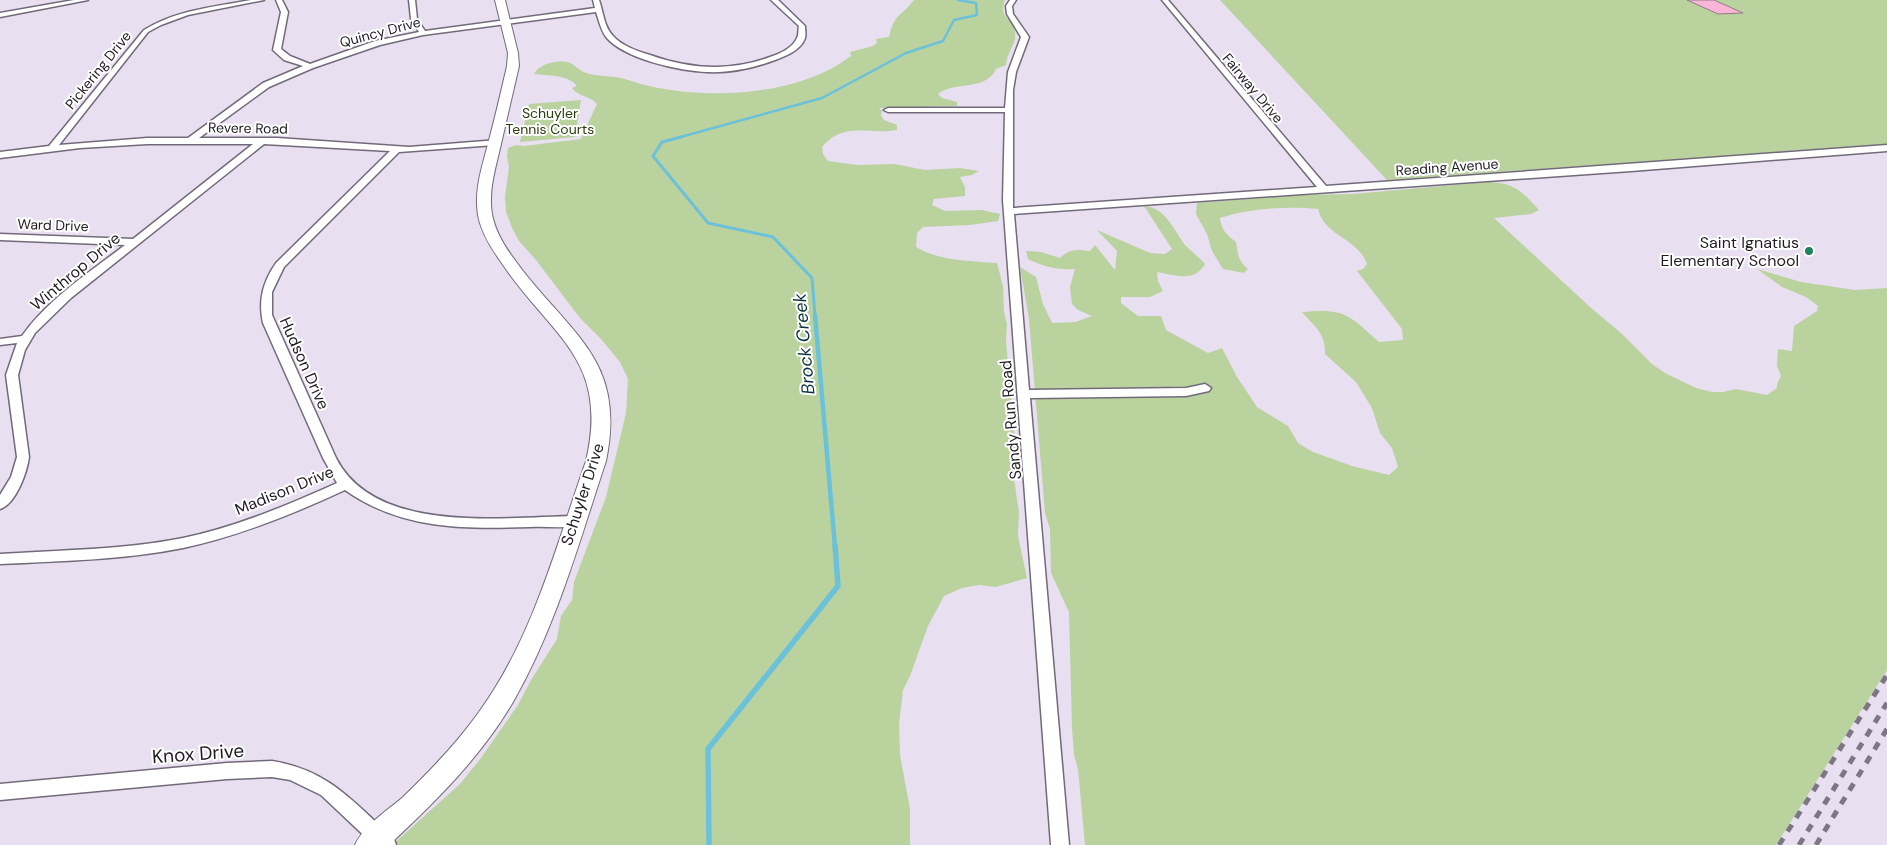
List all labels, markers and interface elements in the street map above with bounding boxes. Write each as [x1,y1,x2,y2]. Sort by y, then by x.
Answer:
street label: Quincy Drive [338,13,422,51]
street label: Pickering Drive [61,27,135,113]
street label: Fairway Drive [1219,49,1287,127]
park label: Schuyler Tennis Courts [506,104,594,138]
street label: Revere Road [208,118,288,138]
street label: Reading Avenue [1395,154,1499,180]
street label: Ward Drive [17,215,89,235]
street label: Winthrop Drive [26,228,125,315]
place label: Saint Ignatius Elementary School [1661,232,1799,271]
marker: Saint Ignatius Elementary School [1803,245,1815,257]
water label: Brock Creek [788,292,820,396]
street label: Hudson Drive [275,314,334,413]
street label: Sandy Run Road [995,359,1026,481]
street label: Schuyler Drive [556,440,609,548]
street label: Madison Drive [232,461,337,520]
street label: Knox Drive [151,738,245,769]

